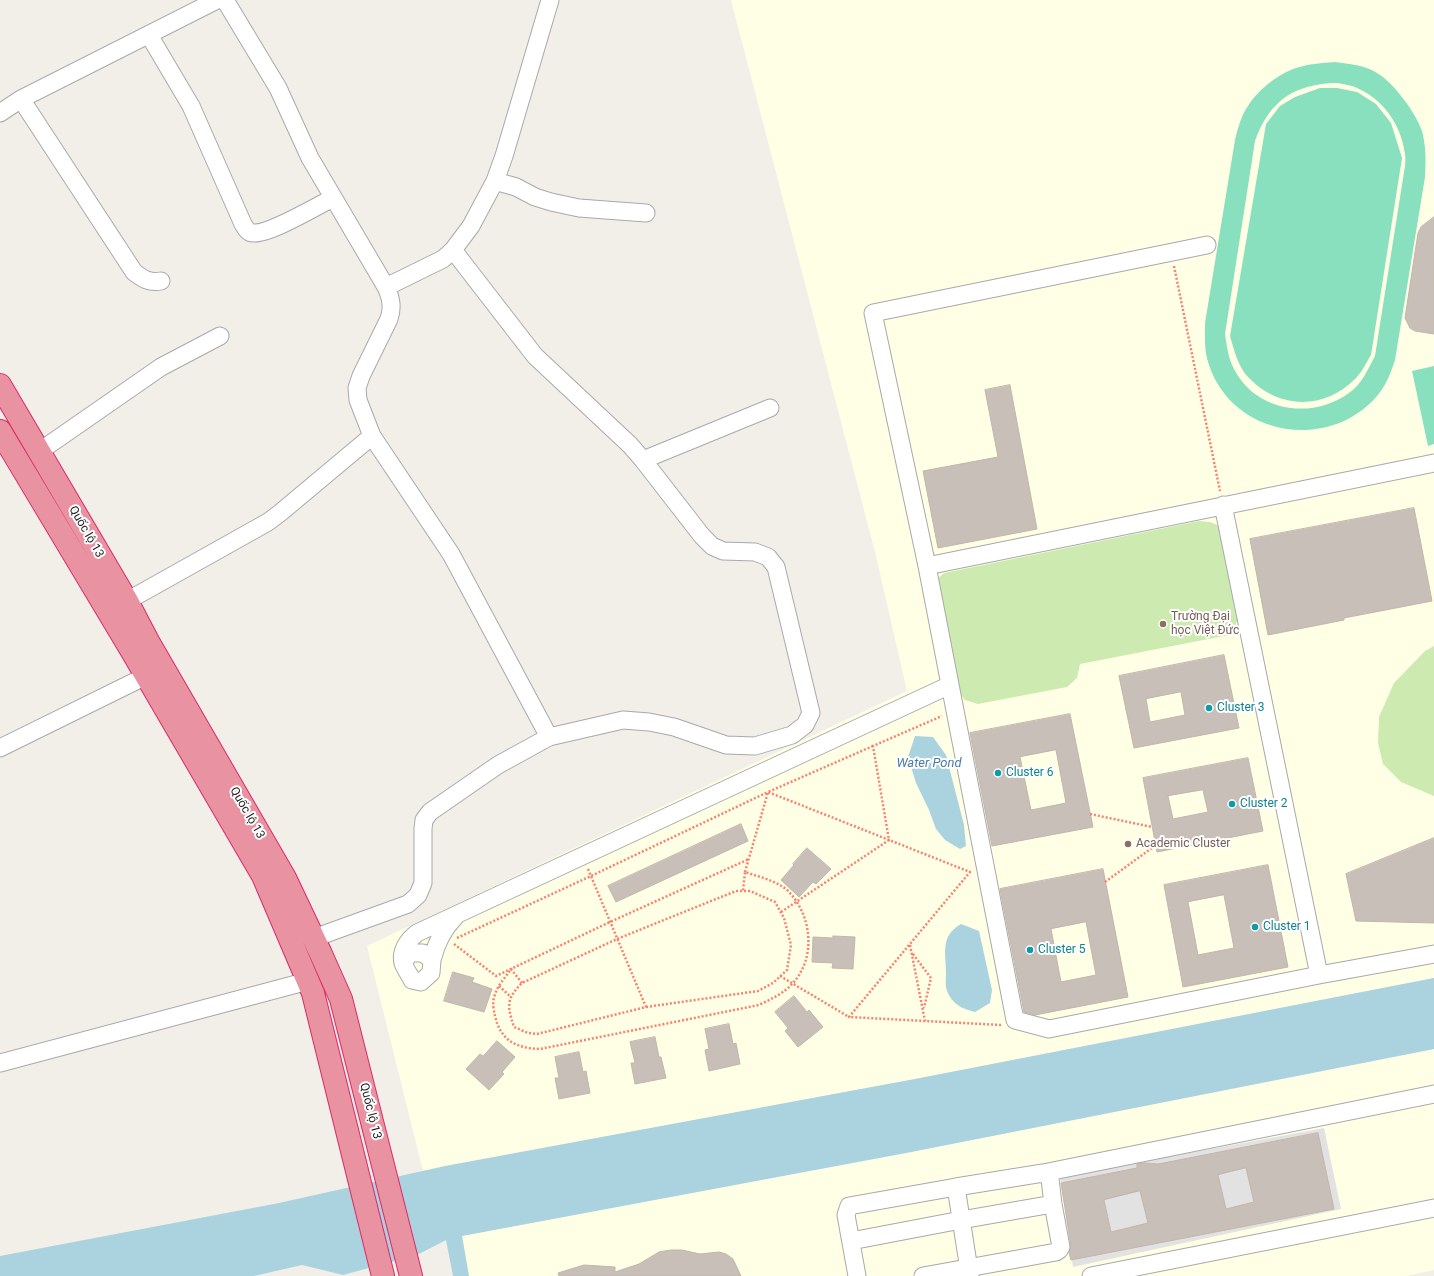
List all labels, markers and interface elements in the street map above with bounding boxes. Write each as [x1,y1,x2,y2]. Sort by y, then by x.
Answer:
street label: Quốc lộ 13 [65,504,107,560]
place label: Trường Đại học Việt Đức [1171,610,1239,638]
marker: Trường Đại học Việt Đức [1158,619,1168,629]
place label: Cluster 3 [1217,701,1265,715]
marker: Cluster 3 [1204,703,1214,713]
water label: Water Pond [896,756,962,772]
place label: Cluster 6 [1006,766,1054,780]
marker: Cluster 6 [993,768,1003,778]
street label: Quốc lộ 13 [226,785,268,841]
place label: Cluster 2 [1240,797,1288,811]
marker: Cluster 2 [1227,799,1237,809]
place label: Academic Cluster [1136,837,1230,851]
marker: Academic Cluster [1123,839,1133,849]
place label: Cluster 1 [1263,920,1311,934]
marker: Cluster 1 [1250,922,1260,932]
place label: Cluster 5 [1038,943,1086,957]
marker: Cluster 5 [1025,945,1035,955]
street label: Quốc lộ 13 [356,1082,384,1140]

